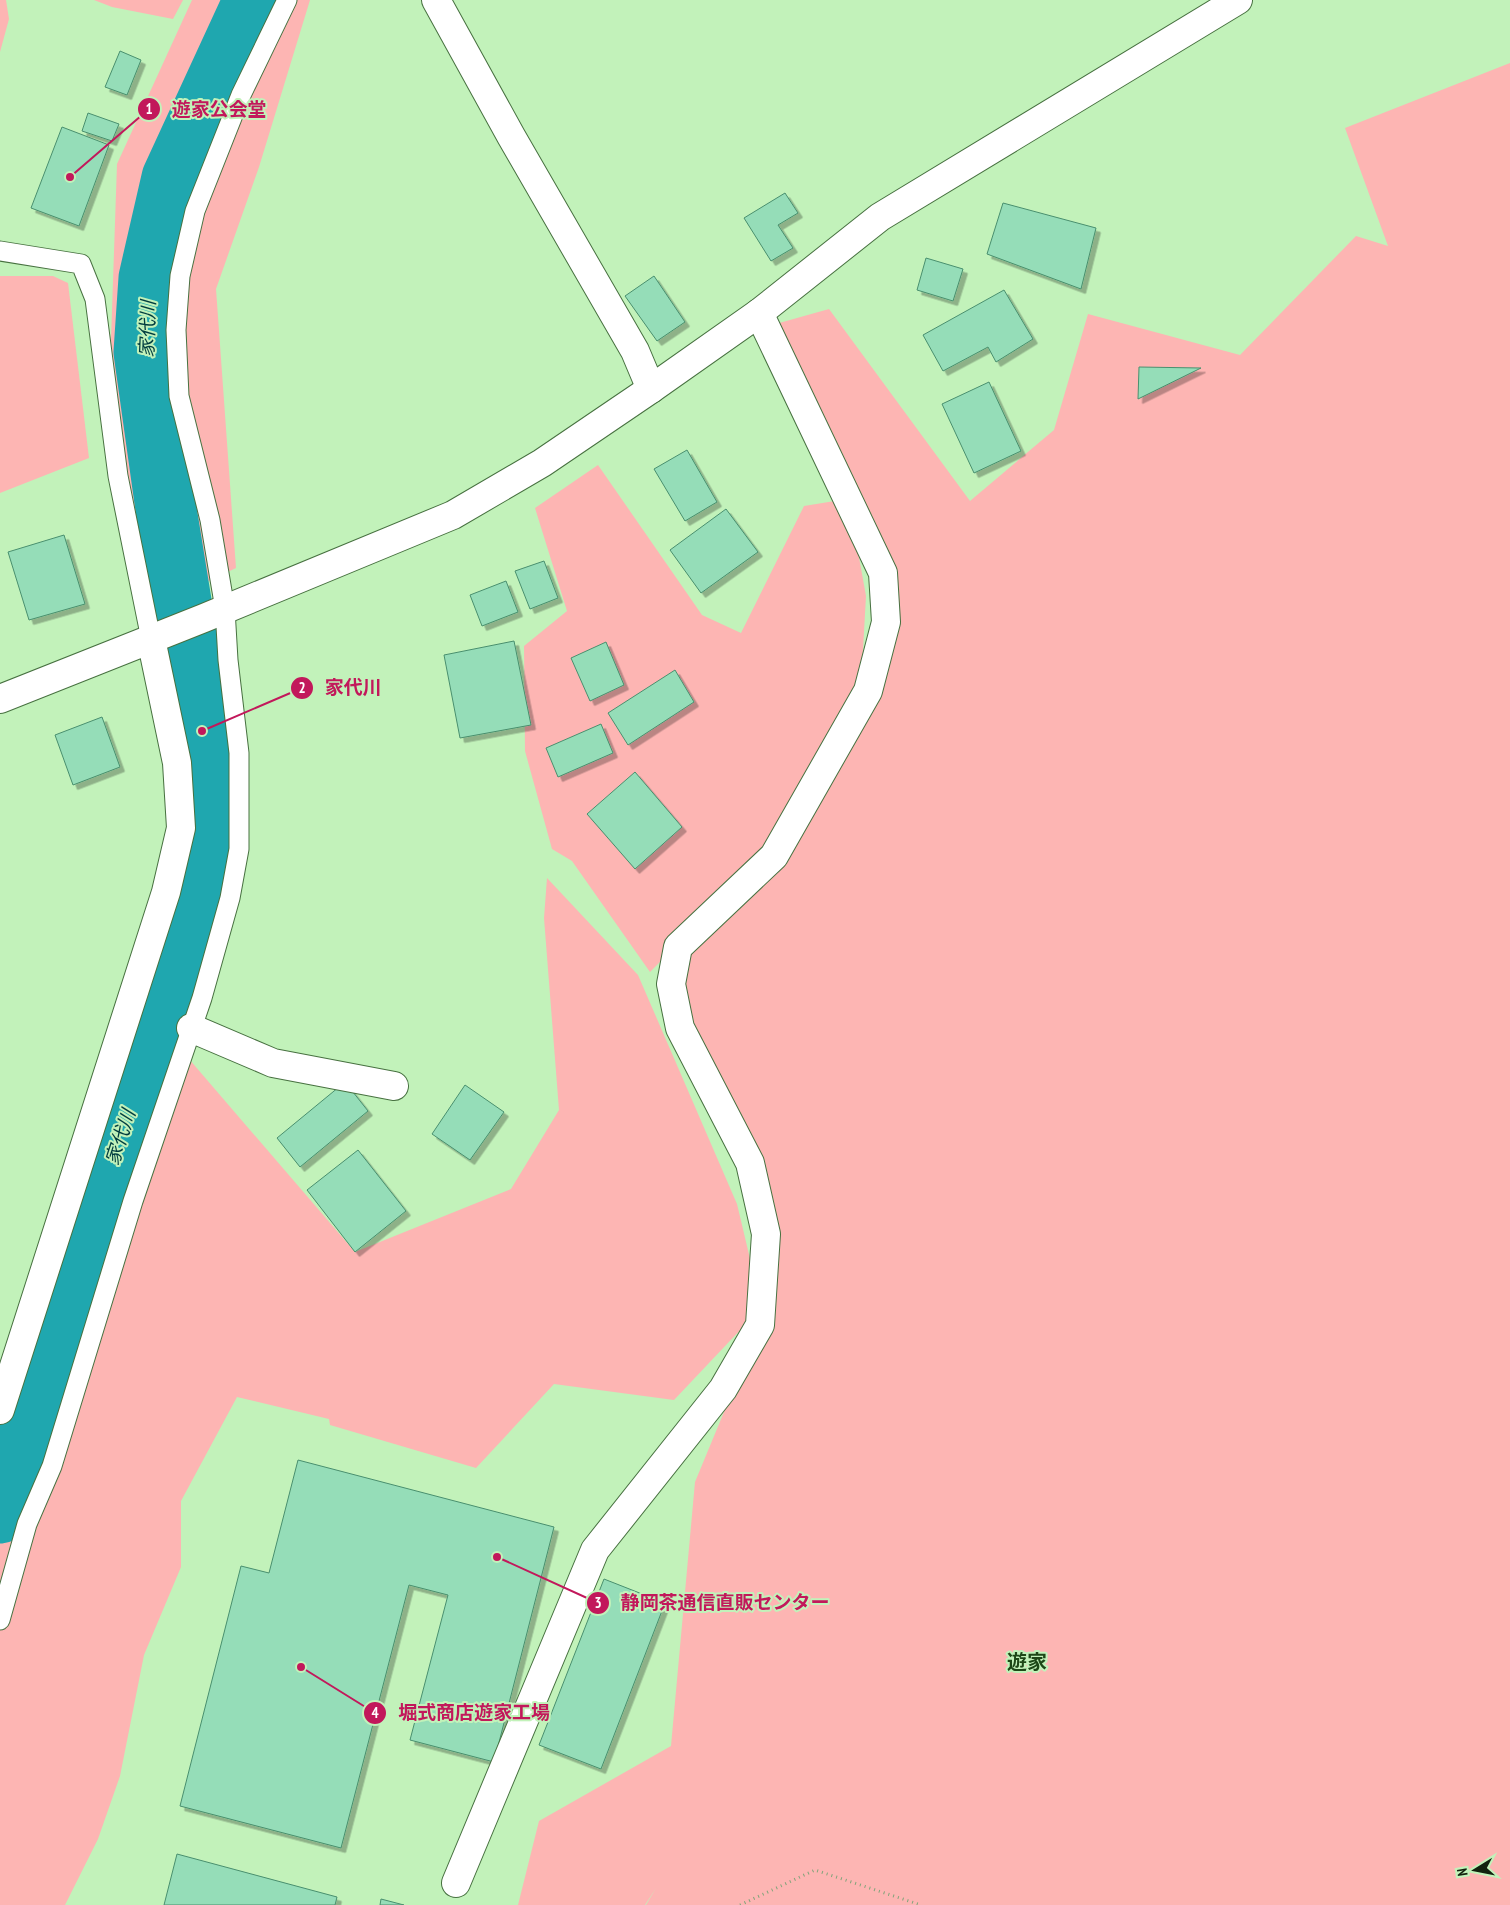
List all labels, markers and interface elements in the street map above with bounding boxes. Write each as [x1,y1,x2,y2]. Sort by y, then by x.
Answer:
callout: 遊家公会堂 [137,92,277,126]
text: 遊家公会堂 [171,97,267,121]
text: 1 [145,99,153,118]
water label: 家代川 [134,298,160,358]
callout: 家代川 [289,671,391,705]
text: 家代川 [324,675,382,699]
text: 2 [298,678,306,697]
water label: 家代川 [100,1104,141,1168]
callout: 静岡茶通信直販センター [586,1586,840,1620]
text: 静岡茶通信直販センター [620,1590,830,1614]
text: 3 [594,1593,602,1612]
district label: 遊家 [1007,1649,1047,1675]
callout: 堀式商店遊家工場 [363,1696,560,1730]
text: 堀式商店遊家工場 [398,1700,550,1724]
text: 4 [371,1703,379,1722]
north arrow [1450,1845,1500,1895]
text: N [1453,1867,1472,1878]

